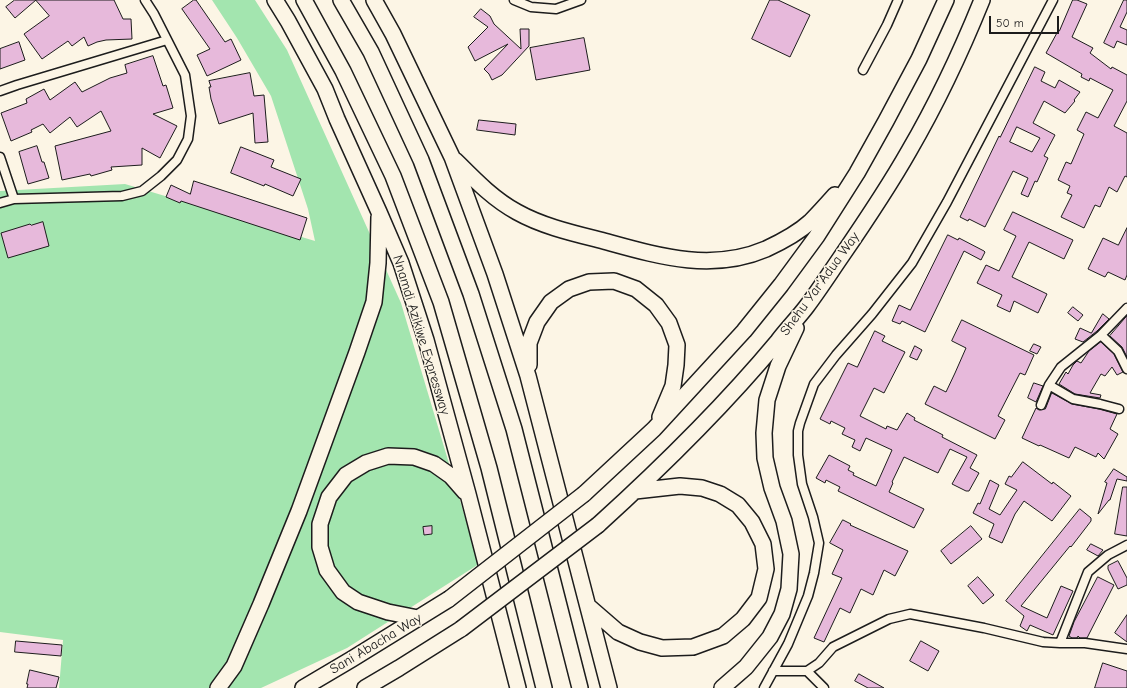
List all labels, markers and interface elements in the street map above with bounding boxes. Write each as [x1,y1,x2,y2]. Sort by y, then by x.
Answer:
scale bar [991,8,1061,34]
text: 50 m [996,16,1024,30]
street label: Shehu Yar'Adua Way [777,229,863,339]
street label: Nnamdi Azikiwe Expressway [389,253,453,417]
street label: Sani Abacha Way [327,610,425,678]

